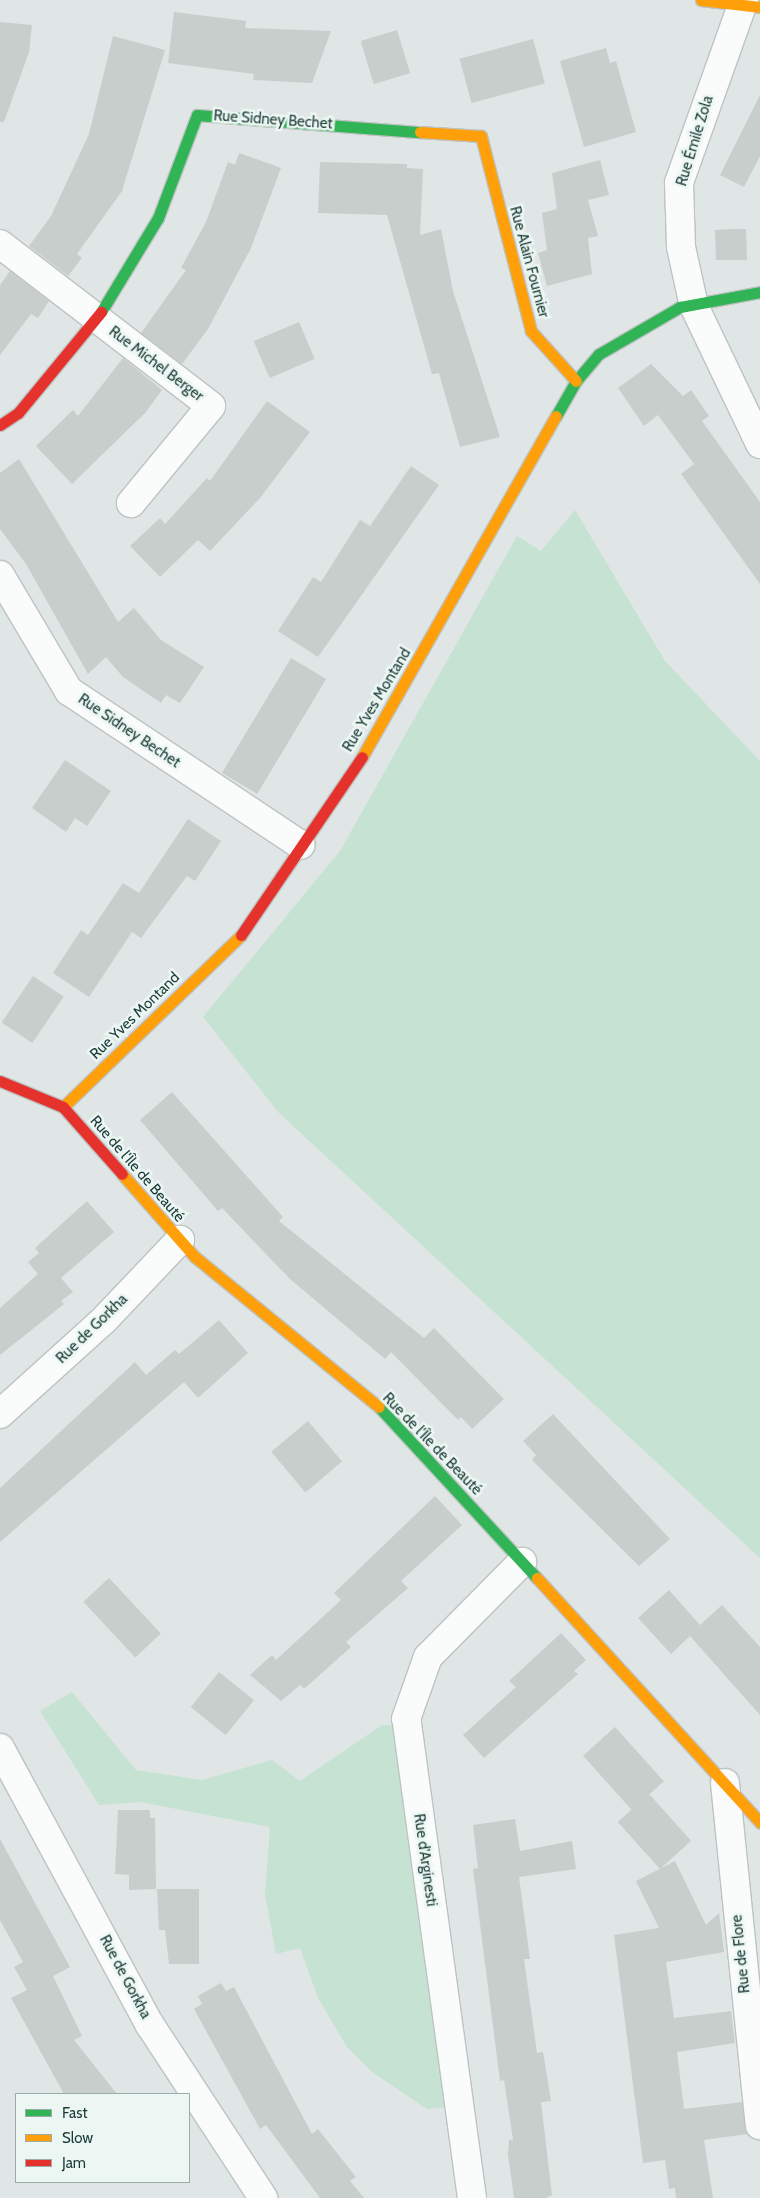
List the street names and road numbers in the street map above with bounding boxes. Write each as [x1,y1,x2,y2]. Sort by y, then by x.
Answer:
street label: Rue Émile Zola [673,94,717,188]
street label: Rue Sidney Bechet [213,107,333,133]
street label: Rue Alain Fournier [505,204,553,320]
street label: Rue Michel Berger [105,323,207,405]
street label: Rue Yves Montand [339,645,415,755]
street label: Rue Sidney Bechet [75,690,183,772]
street label: Rue Yves Montand [86,969,184,1063]
street label: Rue de l'Île de Beauté [86,1112,188,1226]
street label: Rue de Gorkha [53,1291,131,1367]
street label: Rue de l'Île de Beauté [379,1389,485,1499]
street label: Rue d'Arginesti [410,1813,440,1907]
street label: Rue de Flore [728,1914,754,1994]
street label: Rue de Gorkha [95,1932,155,2022]

